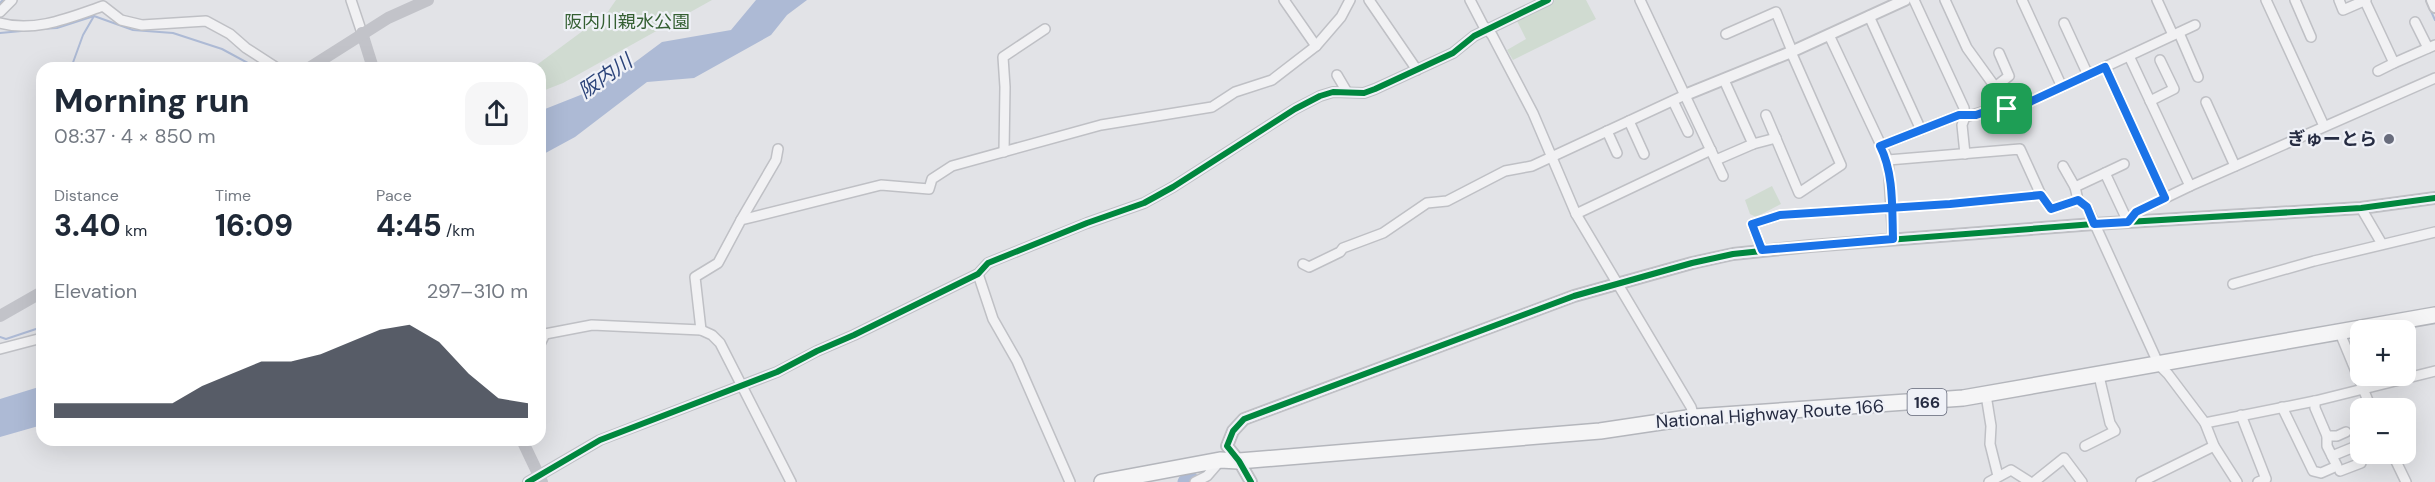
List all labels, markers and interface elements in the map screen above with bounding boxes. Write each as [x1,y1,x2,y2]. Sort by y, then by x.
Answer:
park label: 阪内川親水公園 [564,10,690,34]
water label: 阪内川 [573,47,639,104]
text: Morning run [54,79,249,122]
button: share [465,82,528,145]
pin [1981,83,2032,134]
icon: arrive [1990,92,2023,125]
text: 08:37 · 4 × 850 m [54,123,216,149]
place label: ぎゅーとら [2288,127,2377,151]
marker: ぎゅーとら [2382,132,2396,146]
text: Distance [54,185,119,206]
text: Time [215,185,251,206]
text: Pace [376,185,412,206]
text: 3.40 [54,206,121,245]
text: 16:09 [215,206,293,245]
text: 4:45 [376,206,442,245]
text: km [121,220,147,241]
text: /km [442,220,475,241]
text: Elevation [54,278,137,304]
text: 297–310 m [427,278,528,304]
map controls [2350,320,2416,464]
button: + [2350,320,2416,386]
road number: 166 [1908,389,1946,415]
street label: National Highway Route 166 [1655,394,1885,434]
button: − [2350,398,2416,464]

